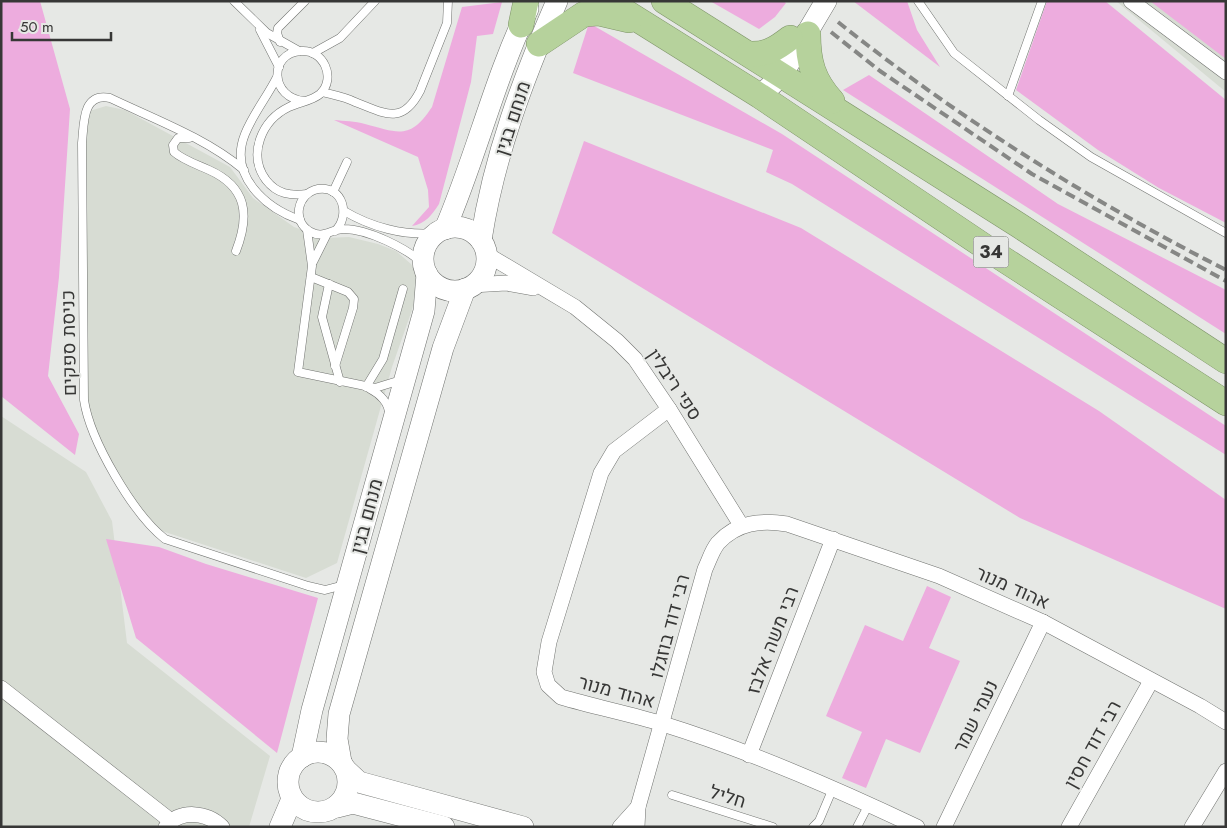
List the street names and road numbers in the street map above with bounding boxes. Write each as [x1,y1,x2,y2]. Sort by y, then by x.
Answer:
street label: מנחם בגין [488,77,537,159]
road number: 34 [974,236,1008,268]
street label: כניסת ספקים [54,290,83,396]
street label: ספי ריבלין [641,343,709,426]
street label: מנחם בגין [344,476,389,557]
street label: אהוד מנור [971,559,1054,616]
street label: רבי דוד בוזגלו [643,571,696,681]
street label: רבי משה אלבז [740,582,805,698]
street label: אהוד מנור [575,668,658,715]
street label: נעמי שמר [946,675,1005,757]
street label: רבי דוד חסין [1057,695,1128,793]
street label: חליל [706,778,749,815]

